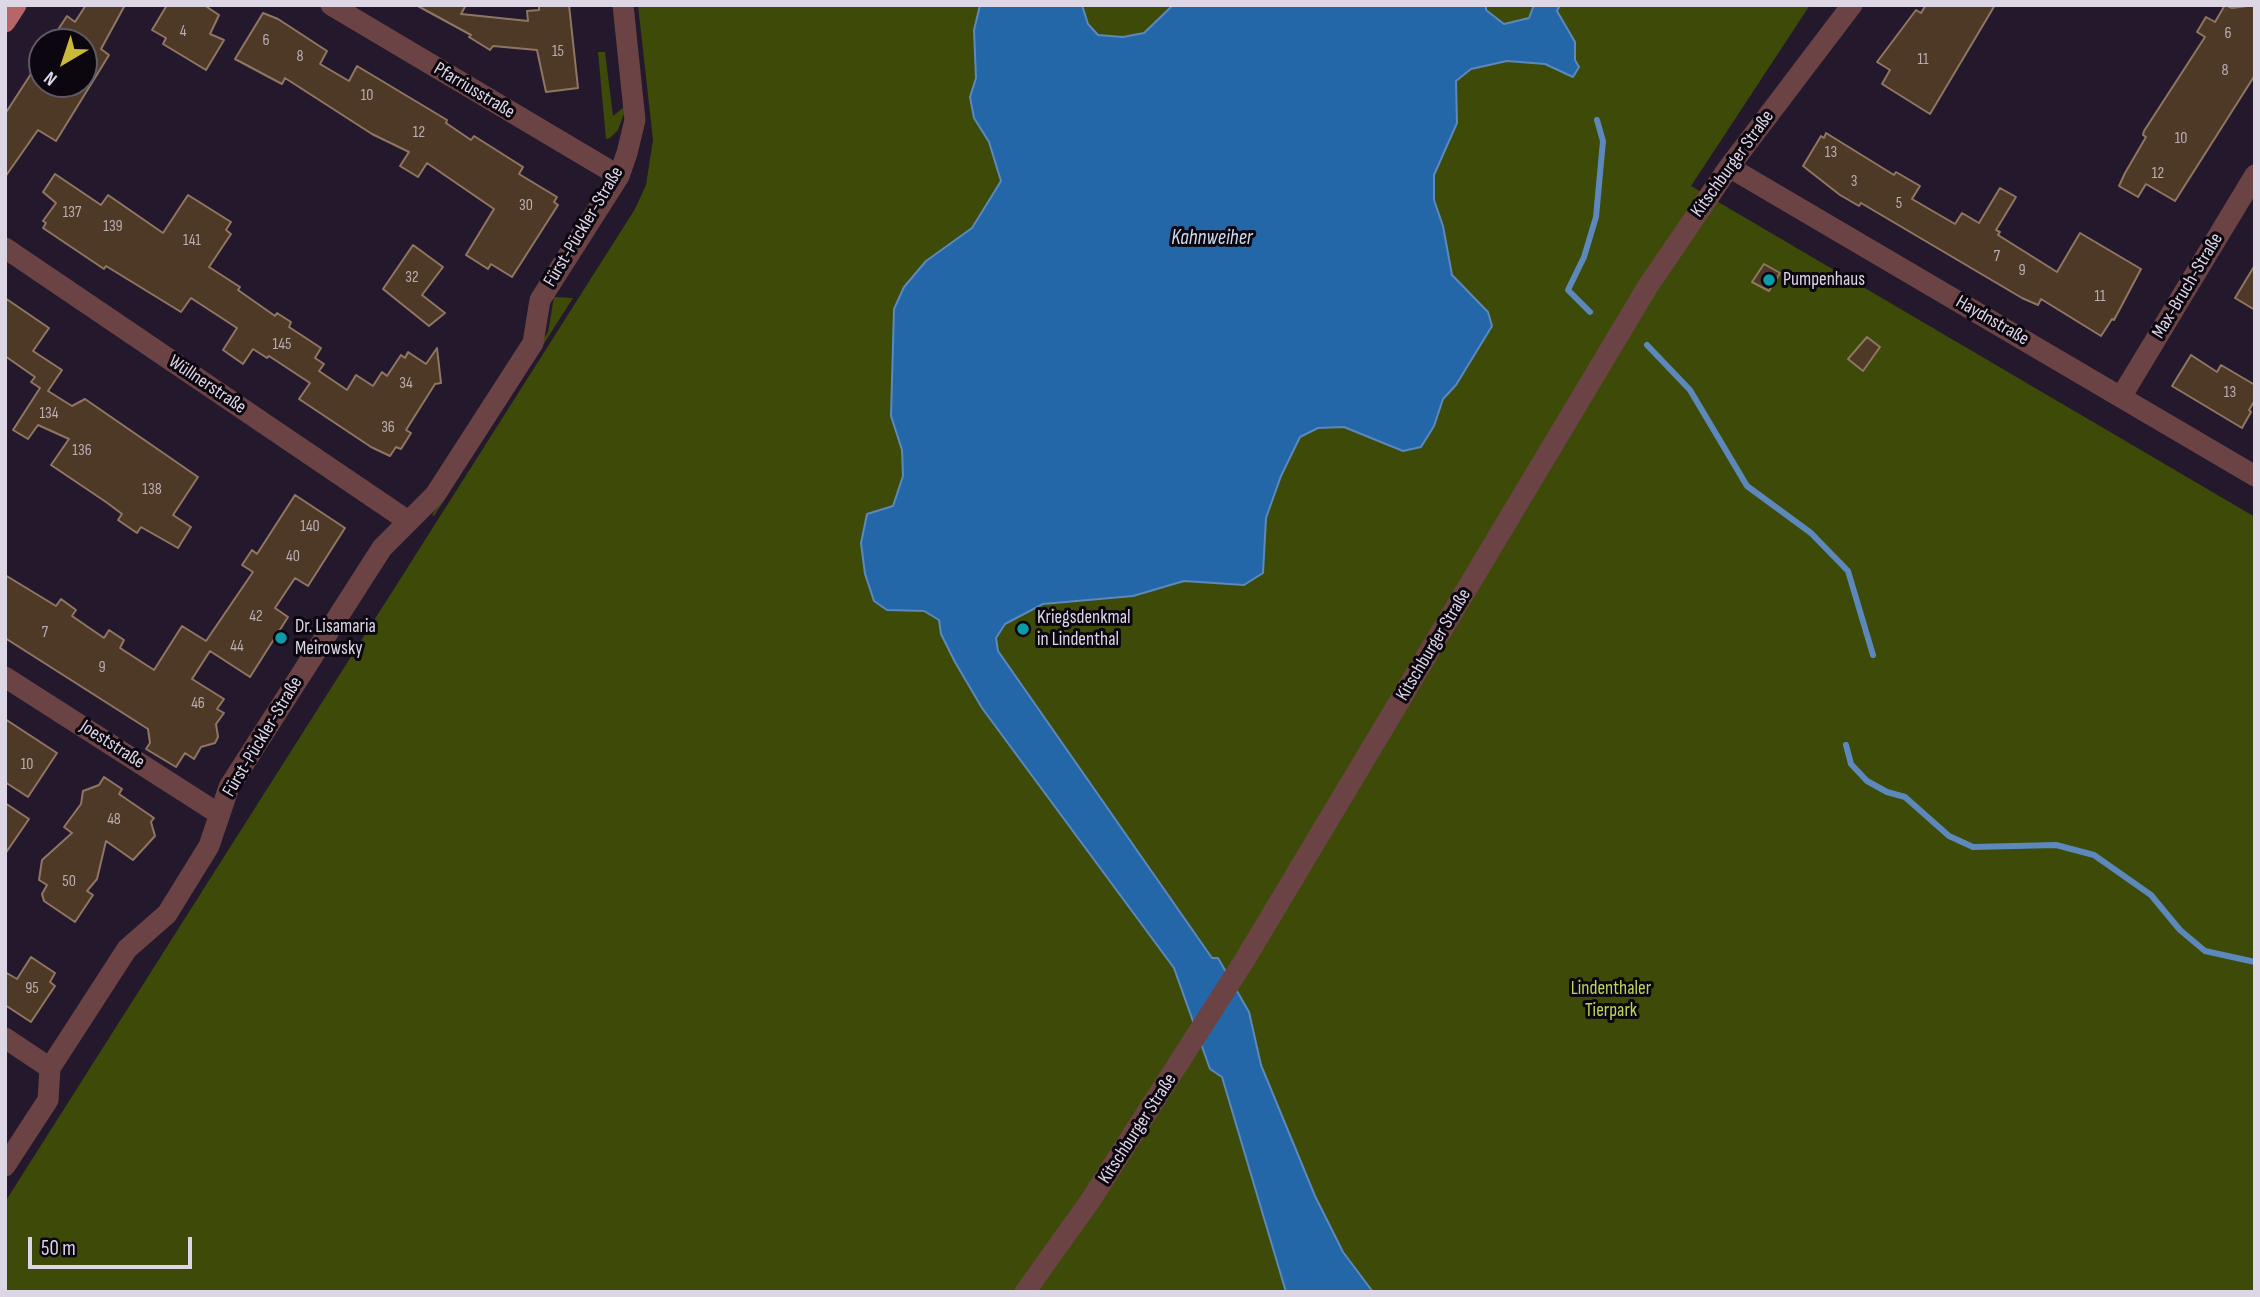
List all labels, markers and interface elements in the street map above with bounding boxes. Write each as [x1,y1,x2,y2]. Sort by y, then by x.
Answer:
house number: 4 [180,22,186,42]
house number: 6 [2224,24,2232,44]
north arrow [28,28,98,98]
house number: 6 [262,31,270,51]
house number: 15 [552,42,564,62]
house number: 8 [296,47,304,67]
house number: 11 [1917,50,1929,70]
street label: Pfarriusstraße [429,58,519,124]
house number: 8 [2221,61,2229,81]
text: N [40,66,62,90]
house number: 10 [361,86,373,106]
street label: Kitschburger Straße [1687,106,1779,222]
house number: 12 [413,123,425,143]
house number: 10 [2175,129,2187,149]
house number: 13 [1825,143,1837,163]
street label: Fürst-Pückler-Straße [539,163,629,291]
house number: 12 [2152,164,2164,184]
house number: 3 [1851,172,1857,192]
house number: 5 [1896,194,1902,214]
house number: 30 [519,196,533,216]
house number: 137 [63,203,81,223]
house number: 139 [103,217,123,237]
water label: Kahnweiher [1171,226,1253,252]
street label: Max-Bruch-Straße [2148,229,2228,343]
house number: 141 [183,231,201,251]
house number: 7 [1994,247,2000,267]
house number: 9 [2018,261,2026,281]
house number: 32 [405,268,419,288]
place label: Pumpenhaus [1783,269,1865,291]
marker: Pumpenhaus [1761,272,1777,288]
house number: 11 [2094,287,2106,307]
street label: Haydnstraße [1951,291,2033,351]
house number: 145 [273,335,291,355]
street label: Wüllnerstraße [164,351,250,419]
house number: 34 [399,374,413,394]
house number: 13 [2224,383,2236,403]
house number: 134 [39,404,59,424]
house number: 36 [381,418,395,438]
house number: 136 [72,441,92,461]
house number: 138 [142,480,162,500]
house number: 140 [300,517,320,537]
house number: 40 [286,547,300,567]
street label: Kitschburger Straße [1392,585,1476,705]
house number: 42 [249,607,263,627]
place label: Kriegsdenkmal in Lindenthal [1037,607,1131,651]
place label: Dr. Lisamaria Meirowsky [295,616,376,660]
marker: Kriegsdenkmal in Lindenthal [1015,621,1031,637]
house number: 7 [42,623,48,643]
marker: Dr. Lisamaria Meirowsky [273,630,289,646]
house number: 44 [230,637,244,657]
house number: 9 [98,658,106,678]
street label: Fürst-Pückler-Straße [218,673,308,801]
house number: 46 [191,694,205,714]
street label: Joeststraße [75,716,149,774]
house number: 10 [21,755,33,775]
house number: 48 [107,810,121,830]
house number: 50 [62,872,76,892]
park label: Lindenthaler Tierpark [1571,978,1651,1022]
house number: 95 [25,979,39,999]
street label: Kitschburger Straße [1094,1070,1182,1188]
scale bar [32,1224,196,1268]
text: 50 m [41,1236,76,1261]

